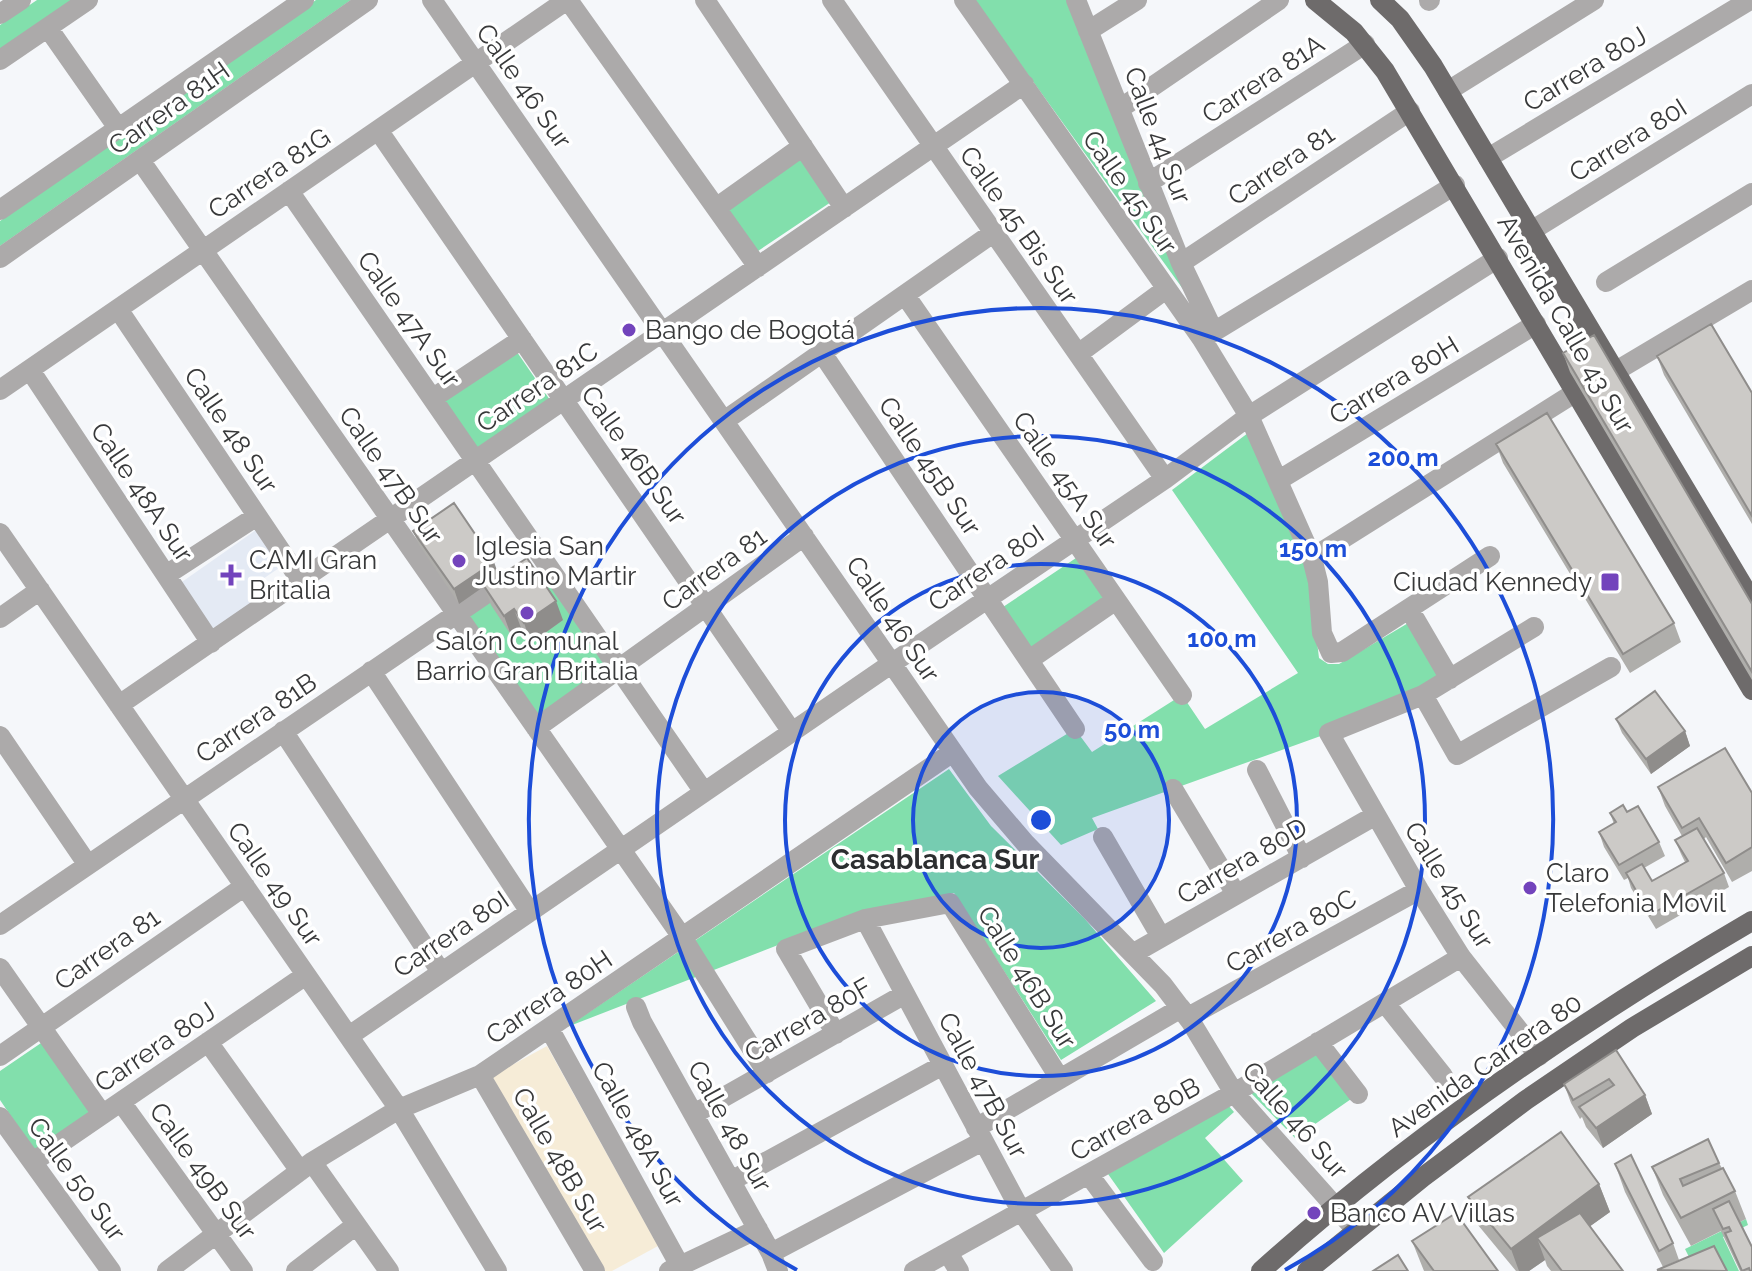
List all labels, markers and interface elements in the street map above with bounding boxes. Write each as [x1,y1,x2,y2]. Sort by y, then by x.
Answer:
street label: Calle 46 Sur [470,18,578,154]
street label: Carrera 80J [1518,20,1652,118]
street label: Carrera 81A [1196,28,1330,129]
street label: Carrera 81H [103,55,235,161]
street label: Calle 44 Sur [1118,63,1198,207]
street label: Carrera 80I [1564,92,1692,188]
street label: Carrera 81 [1222,119,1340,211]
street label: Carrera 81G [203,121,335,225]
street label: Calle 45 Sur [1077,125,1183,259]
street label: Calle 45 Bis Sur [953,140,1085,310]
street label: Avenida Calle 43 Sur [1491,210,1641,438]
street label: Calle 47A Sur [351,245,467,393]
place label: Bango de Bogotá [645,315,855,345]
marker: Bango de Bogotá [620,321,638,339]
street label: Carrera 80H [1324,330,1464,430]
street label: Carrera 81C [471,336,603,438]
street label: Calle 48 Sur [178,362,284,498]
street label: Calle 46B Sur [575,380,693,530]
street label: Calle 45B Sur [873,391,987,541]
street label: Calle 47B Sur [333,401,449,549]
street label: Calle 45A Sur [1007,406,1123,554]
street label: Calle 48A Sur [85,417,199,567]
text: 200 m [1367,443,1439,472]
street label: Carrera 80I [923,518,1049,618]
street label: Carrera 81 [656,521,772,617]
place label: Iglesia San Justino Martir [475,531,637,591]
text: 150 m [1279,534,1347,563]
place label: CAMI Gran Britalia [249,545,377,605]
street label: Calle 46 Sur [840,551,946,687]
marker: Iglesia San Justino Martir [450,552,468,570]
marker: CAMI Gran Britalia [220,564,242,586]
place label: Ciudad Kennedy [1393,567,1592,597]
marker: Ciudad Kennedy [1599,571,1621,593]
marker: Salón Comunal Barrio Gran Britalia [518,604,536,622]
text: 100 m [1187,624,1257,653]
place label: Salón Comunal Barrio Gran Britalia [415,626,639,686]
street label: Carrera 81B [190,667,322,769]
text: 50 m [1104,715,1160,744]
centre of rings [1027,806,1055,834]
street label: Carrera 80D [1172,812,1312,910]
street label: Calle 49 Sur [221,816,329,952]
street label: Calle 45 Sur [1398,816,1500,954]
district label: Casablanca Sur [831,843,1039,876]
place label: Claro Telefonia Movil [1546,858,1727,918]
marker: Claro Telefonia Movil [1521,879,1539,897]
street label: Carrera 80C [1221,883,1361,979]
street label: Carrera 80I [388,884,514,984]
street label: Calle 46B Sur [971,900,1083,1054]
street label: Carrera 81 [49,902,165,996]
street label: Carrera 80H [480,944,618,1050]
street label: Carrera 80F [739,972,877,1068]
street label: Avenida Carrera 80 [1382,987,1588,1143]
street label: Carrera 80J [89,996,221,1098]
street label: Calle 47B Sur [932,1007,1034,1163]
street label: Calle 48 Sur [682,1055,778,1197]
street label: Calle 46 Sur [1236,1055,1354,1185]
street label: Calle 48A Sur [586,1056,690,1212]
street label: Carrera 80B [1065,1071,1205,1167]
street label: Calle 48B Sur [507,1082,613,1238]
street label: Calle 49B Sur [143,1097,263,1245]
street label: Calle 50 Sur [22,1111,132,1247]
place label: Banco AV Villas [1330,1198,1515,1228]
marker: Banco AV Villas [1305,1204,1323,1222]

